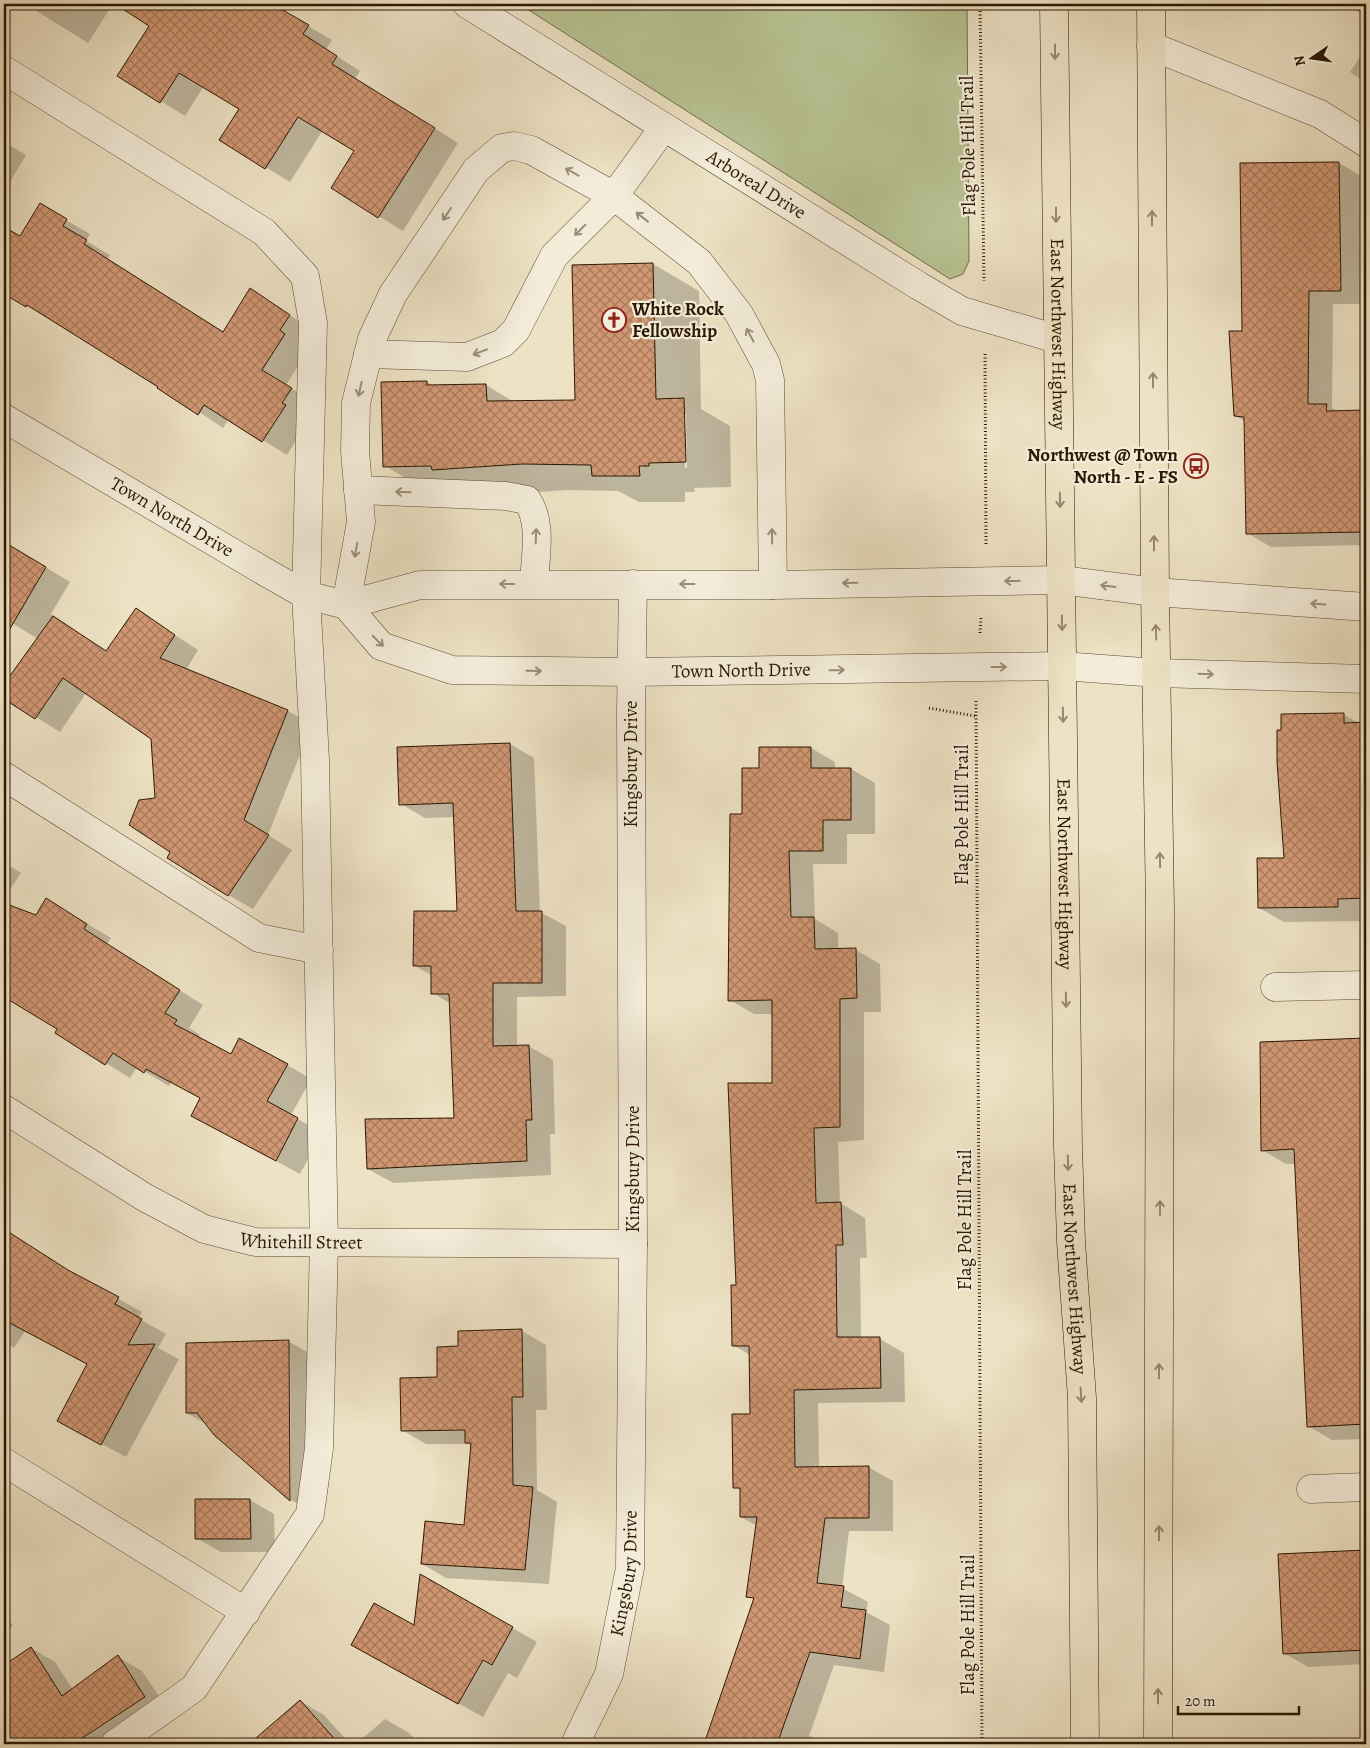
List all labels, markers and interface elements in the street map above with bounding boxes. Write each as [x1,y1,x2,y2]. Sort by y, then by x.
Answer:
north arrow [1288,32,1338,82]
one-way arrow [1050,44,1060,60]
text: N [1289,54,1310,68]
street label: Flag Pole Hill Trail [954,75,982,217]
street label: Arboreal Drive [701,143,811,225]
one-way arrow [564,167,579,177]
one-way arrow [1051,206,1061,223]
one-way arrow [442,207,452,221]
one-way arrow [1147,210,1157,226]
one-way arrow [635,212,648,223]
one-way arrow [574,224,586,237]
street label: East Northwest Highway [1044,238,1072,431]
place label: White Rock Fellowship [631,296,724,344]
church icon: White Rock Fellowship [601,307,627,333]
one-way arrow [745,328,755,343]
one-way arrow [473,348,488,357]
one-way arrow [1148,373,1158,389]
one-way arrow [355,380,364,396]
place label: Northwest @ Town North - E - FS [1027,442,1178,490]
bus stop icon: Northwest @ Town North - E - FS [1183,453,1209,479]
street label: Town North Drive [106,471,238,563]
one-way arrow [395,487,412,497]
one-way arrow [1055,492,1064,508]
one-way arrow [531,528,541,544]
one-way arrow [767,528,777,544]
one-way arrow [1149,535,1159,552]
one-way arrow [350,542,360,558]
one-way arrow [1004,576,1020,585]
one-way arrow [842,578,858,588]
one-way arrow [679,579,696,589]
one-way arrow [499,580,515,589]
one-way arrow [1100,581,1116,591]
one-way arrow [1310,599,1326,609]
one-way arrow [1057,615,1066,631]
one-way arrow [1151,625,1161,641]
one-way arrow [372,635,384,647]
street label: Town North Drive [671,657,811,684]
one-way arrow [990,662,1007,672]
one-way arrow [828,665,844,674]
one-way arrow [526,666,542,676]
one-way arrow [1198,670,1214,679]
street label: Kingsbury Drive [618,700,644,828]
one-way arrow [1058,706,1068,723]
street label: Flag Pole Hill Trail [949,744,975,885]
street label: East Northwest Highway [1050,778,1079,970]
one-way arrow [1155,852,1165,868]
one-way arrow [1061,992,1071,1008]
street label: Kingsbury Drive [620,1105,646,1233]
street label: Flag Pole Hill Trail [952,1149,978,1290]
one-way arrow [1064,1154,1073,1170]
street label: East Northwest Highway [1056,1183,1093,1376]
one-way arrow [1155,1200,1165,1216]
street label: Whitehill Street [236,1225,363,1256]
one-way arrow [1154,1363,1164,1379]
one-way arrow [1077,1387,1086,1403]
street label: Kingsbury Drive [604,1510,644,1639]
one-way arrow [1154,1525,1164,1542]
street label: Flag Pole Hill Trail [955,1554,981,1695]
scale bar [1178,1683,1299,1715]
one-way arrow [1153,1688,1163,1704]
text: 20 m [1185,1691,1216,1711]

